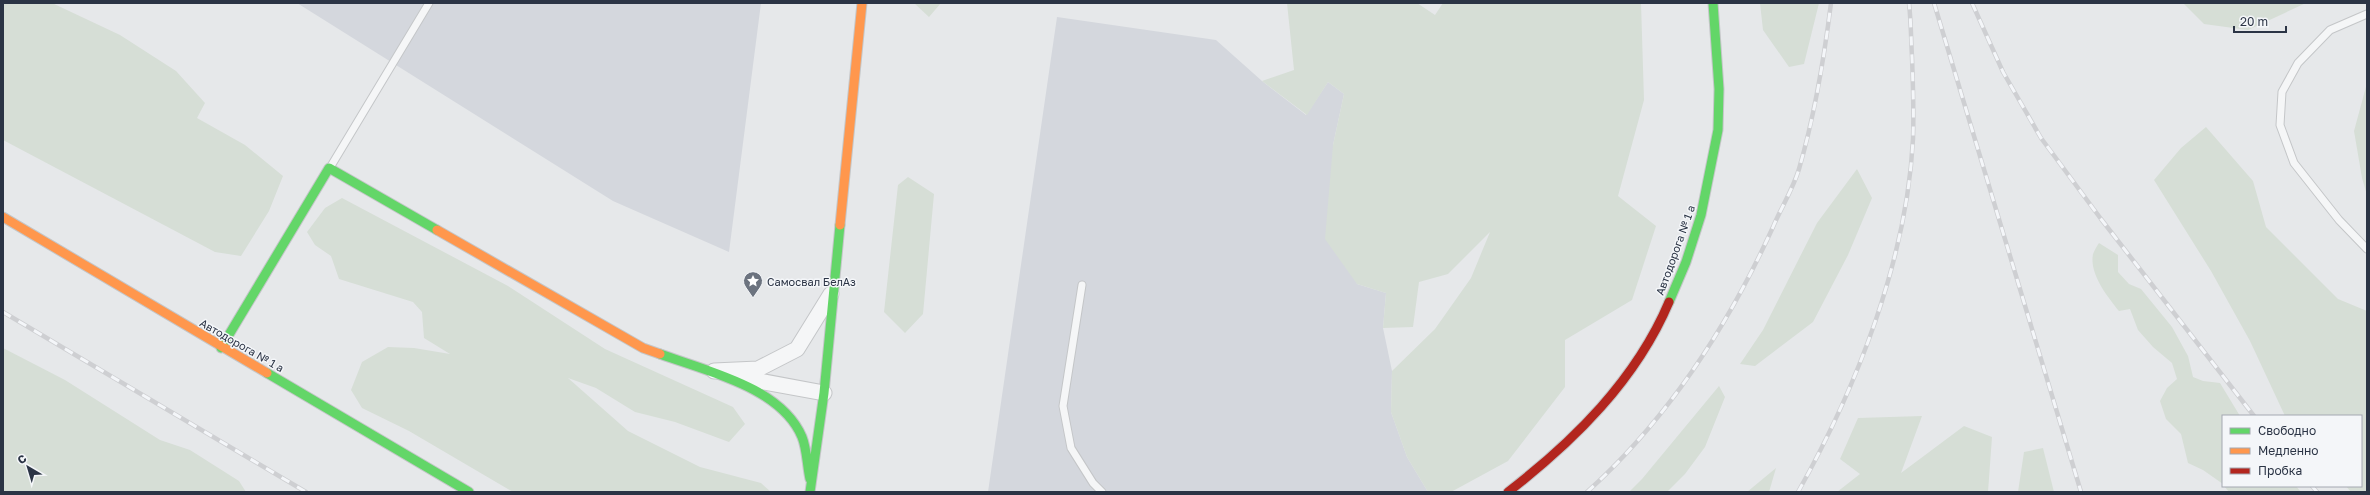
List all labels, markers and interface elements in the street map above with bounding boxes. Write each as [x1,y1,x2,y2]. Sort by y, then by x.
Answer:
scale bar [2234,8,2286,34]
text: 20 m [2240,14,2268,29]
street label: Автодорога № 1 а [1653,203,1697,297]
place icon: Самосвал БелАз [742,270,764,298]
place label: Самосвал БелАз [767,275,856,288]
street label: Автодорога № 1 а [198,316,286,374]
legend [2222,415,2362,487]
text: Свободно [2258,423,2316,438]
text: Медленно [2258,443,2318,458]
north arrow [8,447,48,487]
text: С [14,451,29,466]
text: Пробка [2258,463,2302,478]

